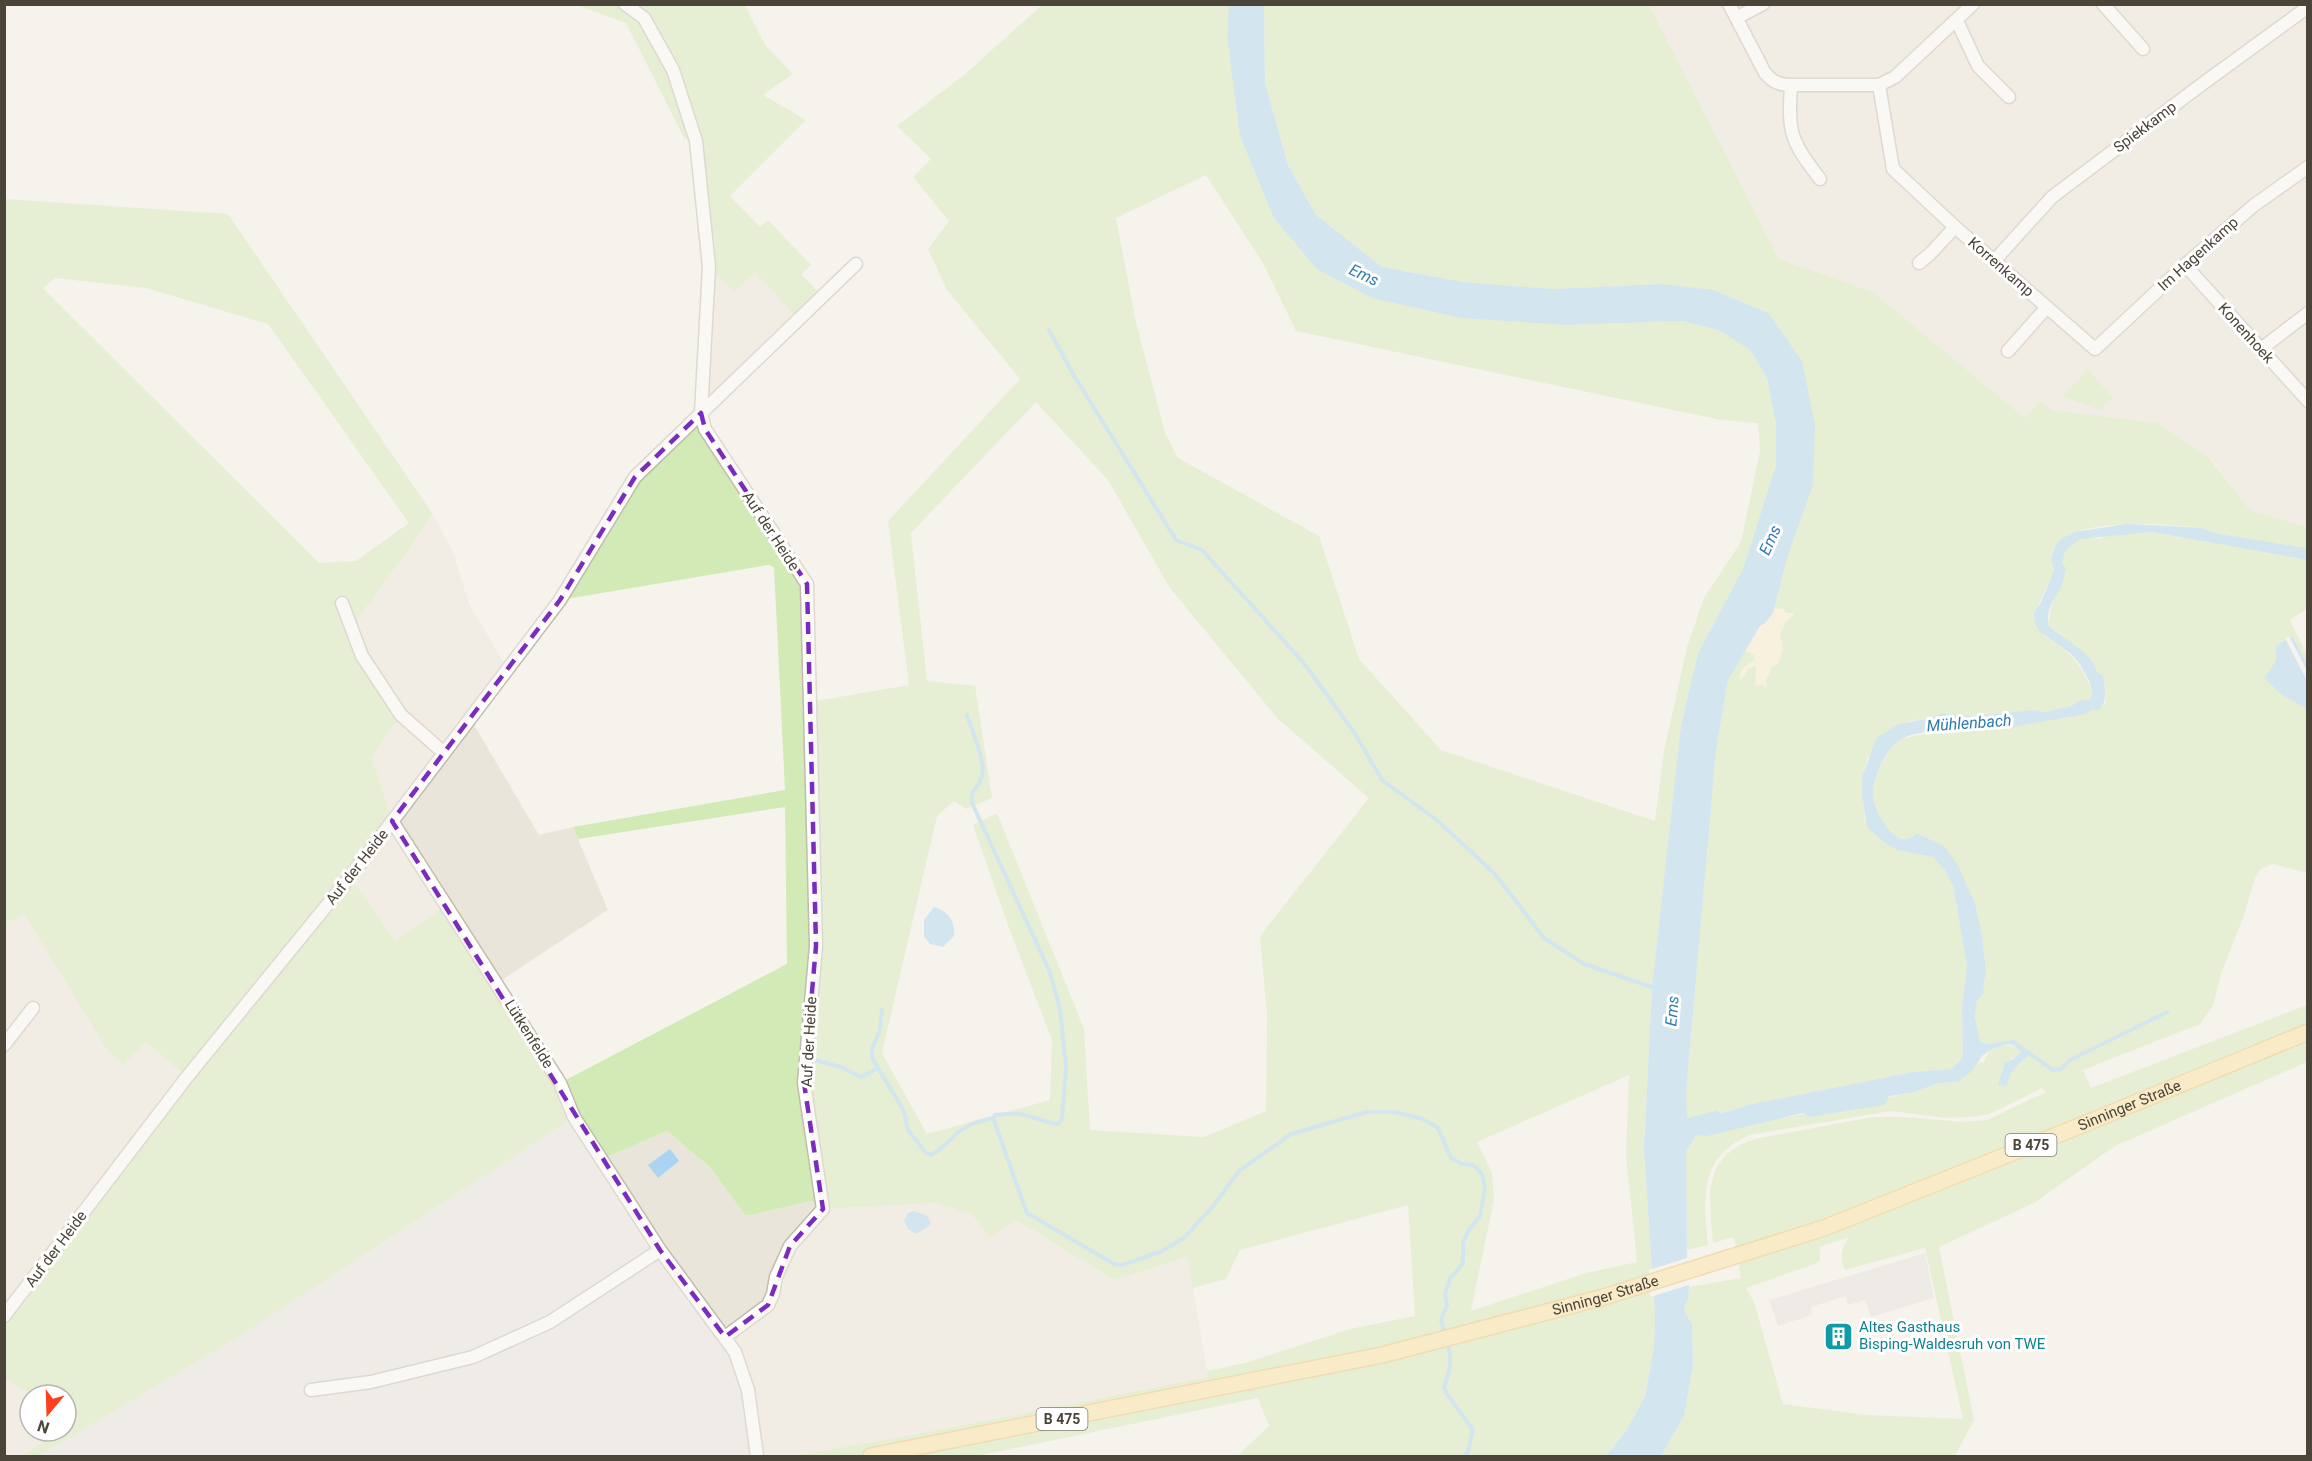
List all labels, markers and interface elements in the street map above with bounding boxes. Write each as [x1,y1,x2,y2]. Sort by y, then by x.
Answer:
street label: Spiekkamp [2110,98,2180,156]
street label: Im Hagenkamp [2154,213,2242,295]
street label: Korrenkamp [1964,234,2038,300]
water label: Ems [1346,260,1382,290]
street label: Konenhoek [2214,299,2278,367]
street label: Auf der Heide [739,488,803,574]
water label: Ems [1755,522,1785,558]
water label: Mühlenbach [1926,711,2012,735]
street label: Auf der Heide [322,826,392,908]
water label: Ems [1661,995,1683,1027]
street label: Lütkenfelde [501,996,557,1072]
street label: Auf der Heide [798,996,820,1088]
street label: Sinninger Straße [2075,1076,2184,1135]
road number: B 475 [2006,1134,2056,1156]
street label: Auf der Heide [21,1207,91,1291]
street label: Sinninger Straße [1550,1271,1661,1319]
place label: Altes Gasthaus Bisping-Waldesruh von TWE [1859,1318,2046,1353]
building icon: Altes Gasthaus Bisping-Waldesruh von TWE [1822,1320,1854,1352]
north arrow [18,1383,78,1443]
road number: B 475 [1036,1408,1088,1430]
text: N [35,1416,52,1438]

